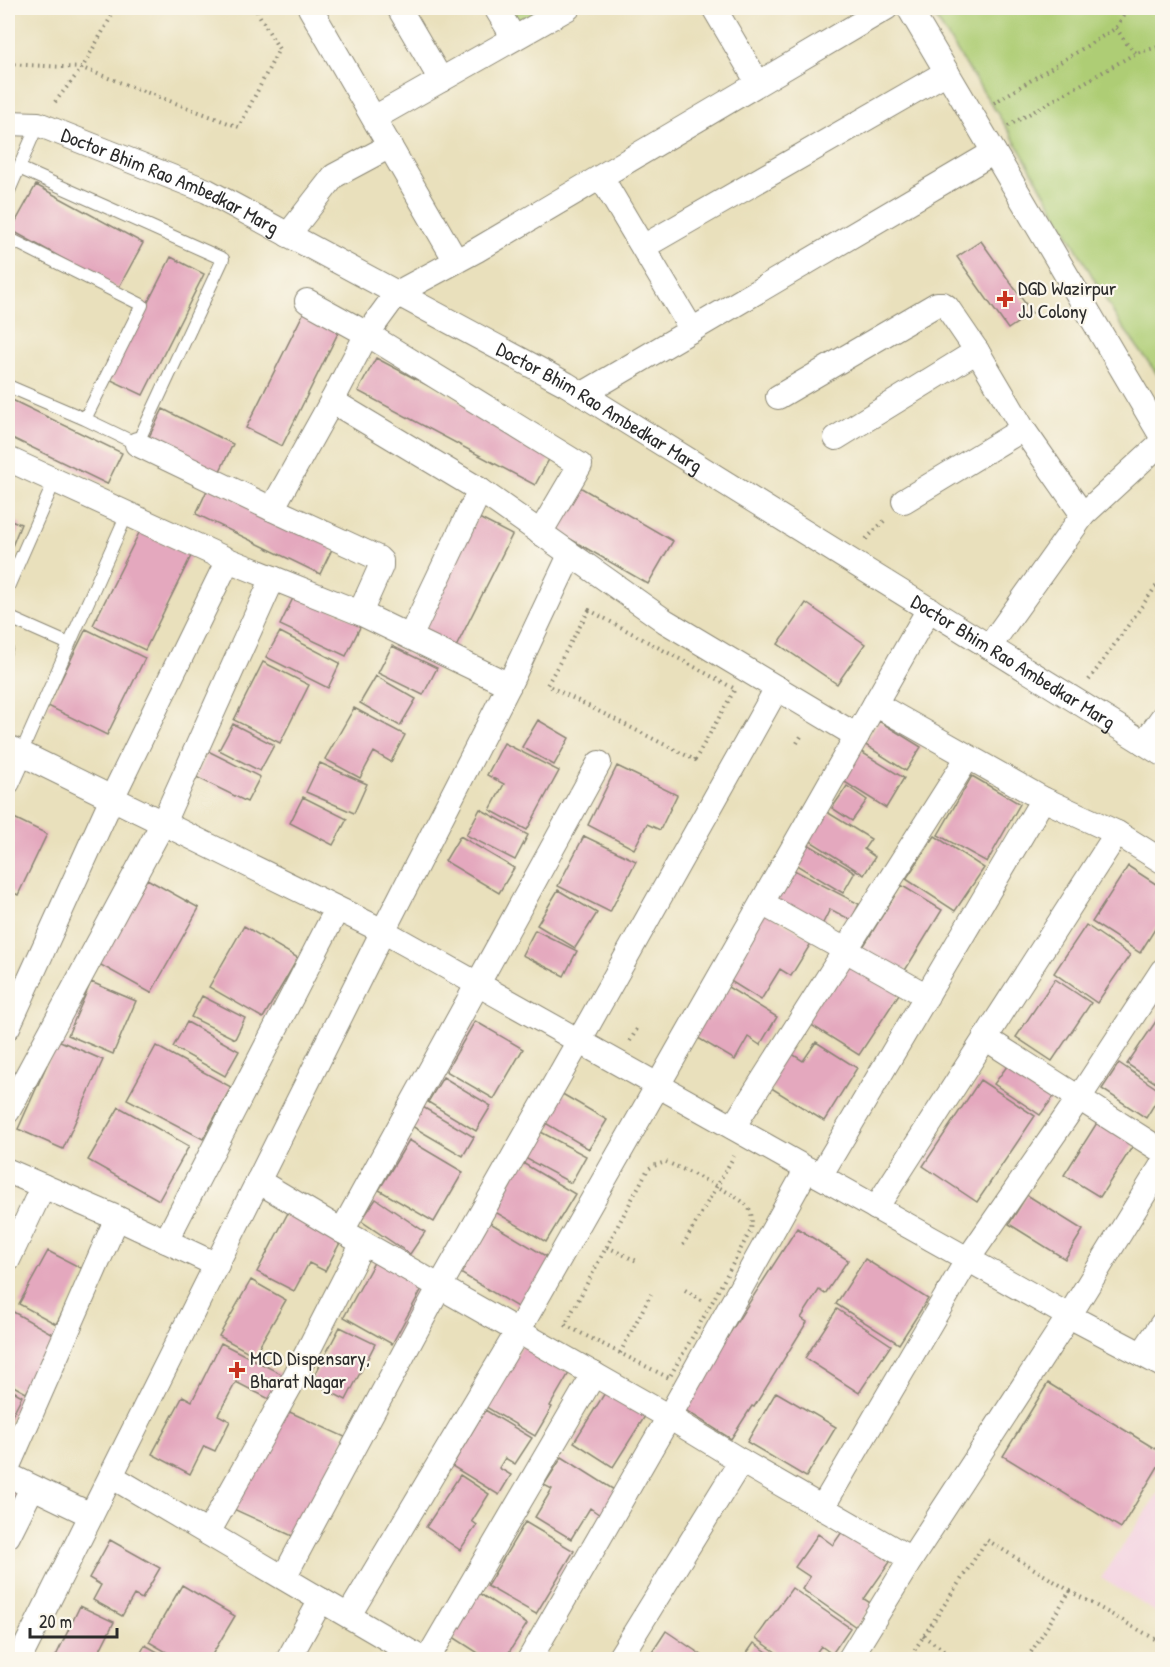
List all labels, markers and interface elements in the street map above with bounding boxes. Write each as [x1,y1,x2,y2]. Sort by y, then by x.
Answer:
street label: Doctor Bhim Rao Ambedkar Marg [58,121,284,240]
place label: DGD Wazirpur JJ Colony [1018,274,1117,324]
marker: DGD Wazirpur JJ Colony [996,290,1014,308]
street label: Doctor Bhim Rao Ambedkar Marg [492,335,708,479]
street label: Doctor Bhim Rao Ambedkar Marg [906,588,1121,735]
place label: MCD Dispensary, Bharat Nagar [250,1344,370,1394]
marker: MCD Dispensary, Bharat Nagar [228,1361,246,1379]
scale bar [30,1601,117,1639]
text: 20 m [39,1609,72,1634]

